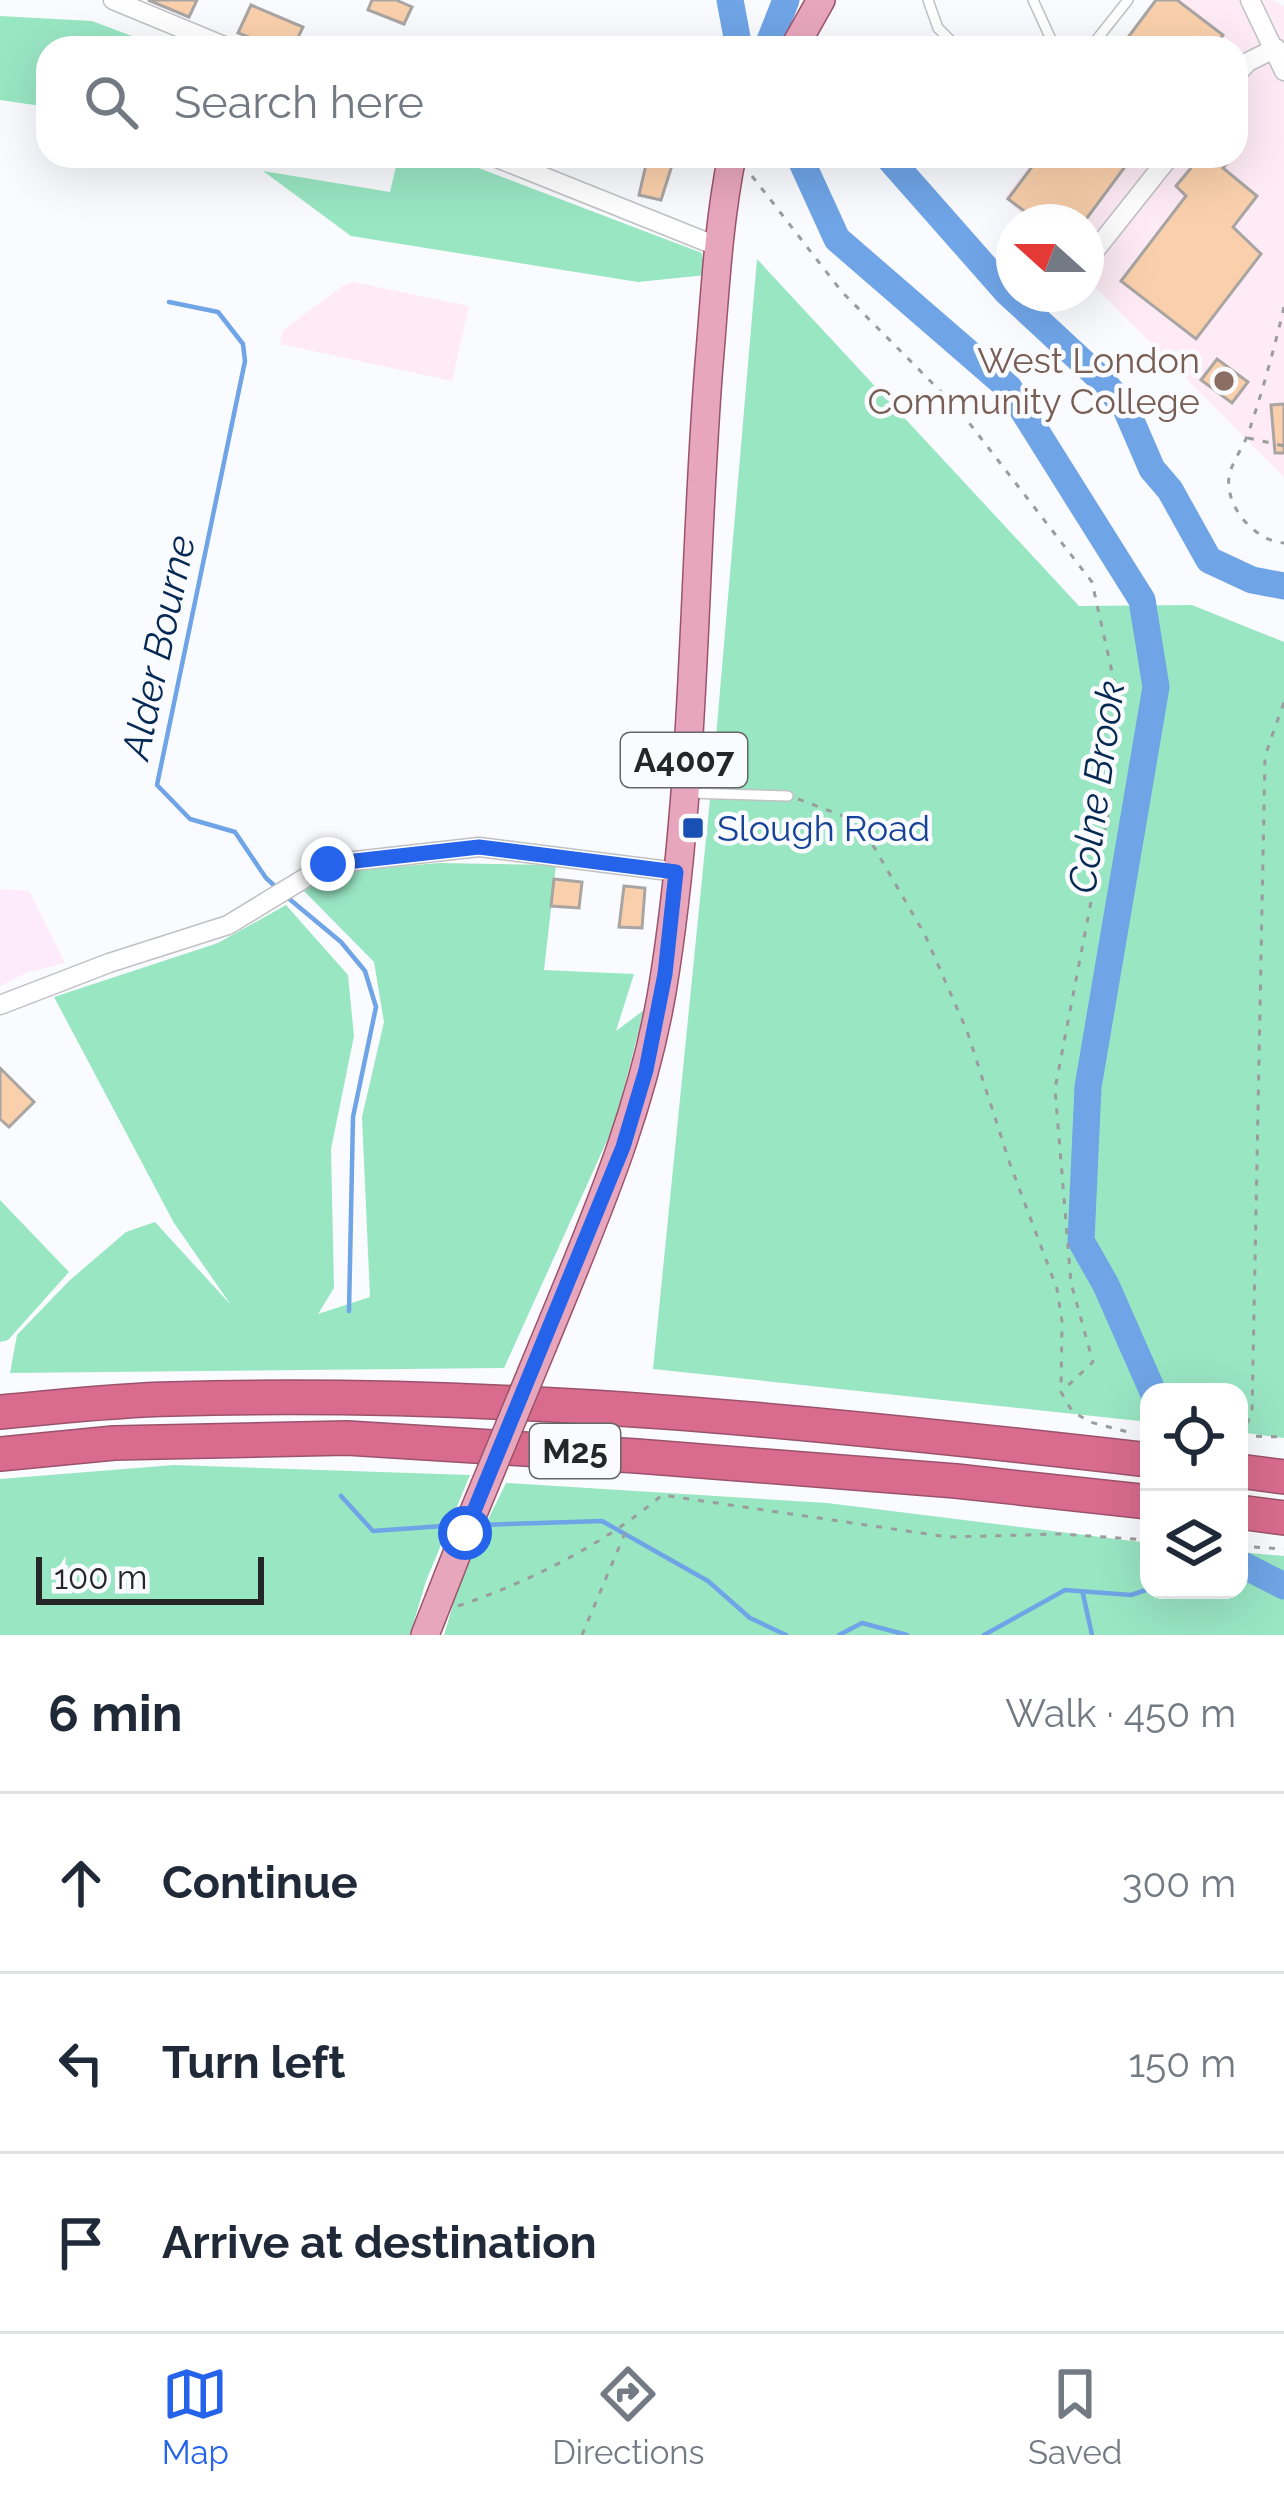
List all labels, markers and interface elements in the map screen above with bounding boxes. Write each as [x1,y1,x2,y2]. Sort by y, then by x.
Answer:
search box [36,36,1248,168]
icon: search [78,69,144,135]
text: Search here [174,76,424,129]
north arrow [996,204,1104,312]
place label: West London Community College [868,339,1200,422]
marker: West London Community College [1211,368,1237,394]
water label: Alder Bourne [111,531,204,765]
water label: Colne Brook [1058,678,1134,896]
road number: A4007 [621,733,747,787]
place label: Slough Road [717,807,930,849]
marker: Slough Road [680,815,706,841]
route end [301,837,355,891]
map controls [1140,1383,1248,1599]
button: locate [1140,1383,1248,1491]
road number: M25 [530,1424,620,1478]
button: layers [1140,1491,1248,1599]
route start [438,1506,492,1560]
scale bar [36,1551,264,1604]
text: 100 m [54,1558,147,1597]
text: 6 min [48,1683,183,1743]
text: Walk · 450 m [1005,1690,1236,1736]
icon: ahead [48,1850,114,1916]
text: Continue [162,1856,358,1909]
text: 300 m [1122,1860,1236,1906]
icon: left [48,2030,114,2096]
text: Turn left [162,2036,345,2089]
text: 150 m [1128,2040,1236,2086]
icon: arrive [48,2210,114,2276]
text: Arrive at destination [162,2216,597,2269]
tab: Map [162,2361,229,2472]
tab: Directions [552,2361,705,2472]
tab: Saved [1028,2361,1122,2472]

